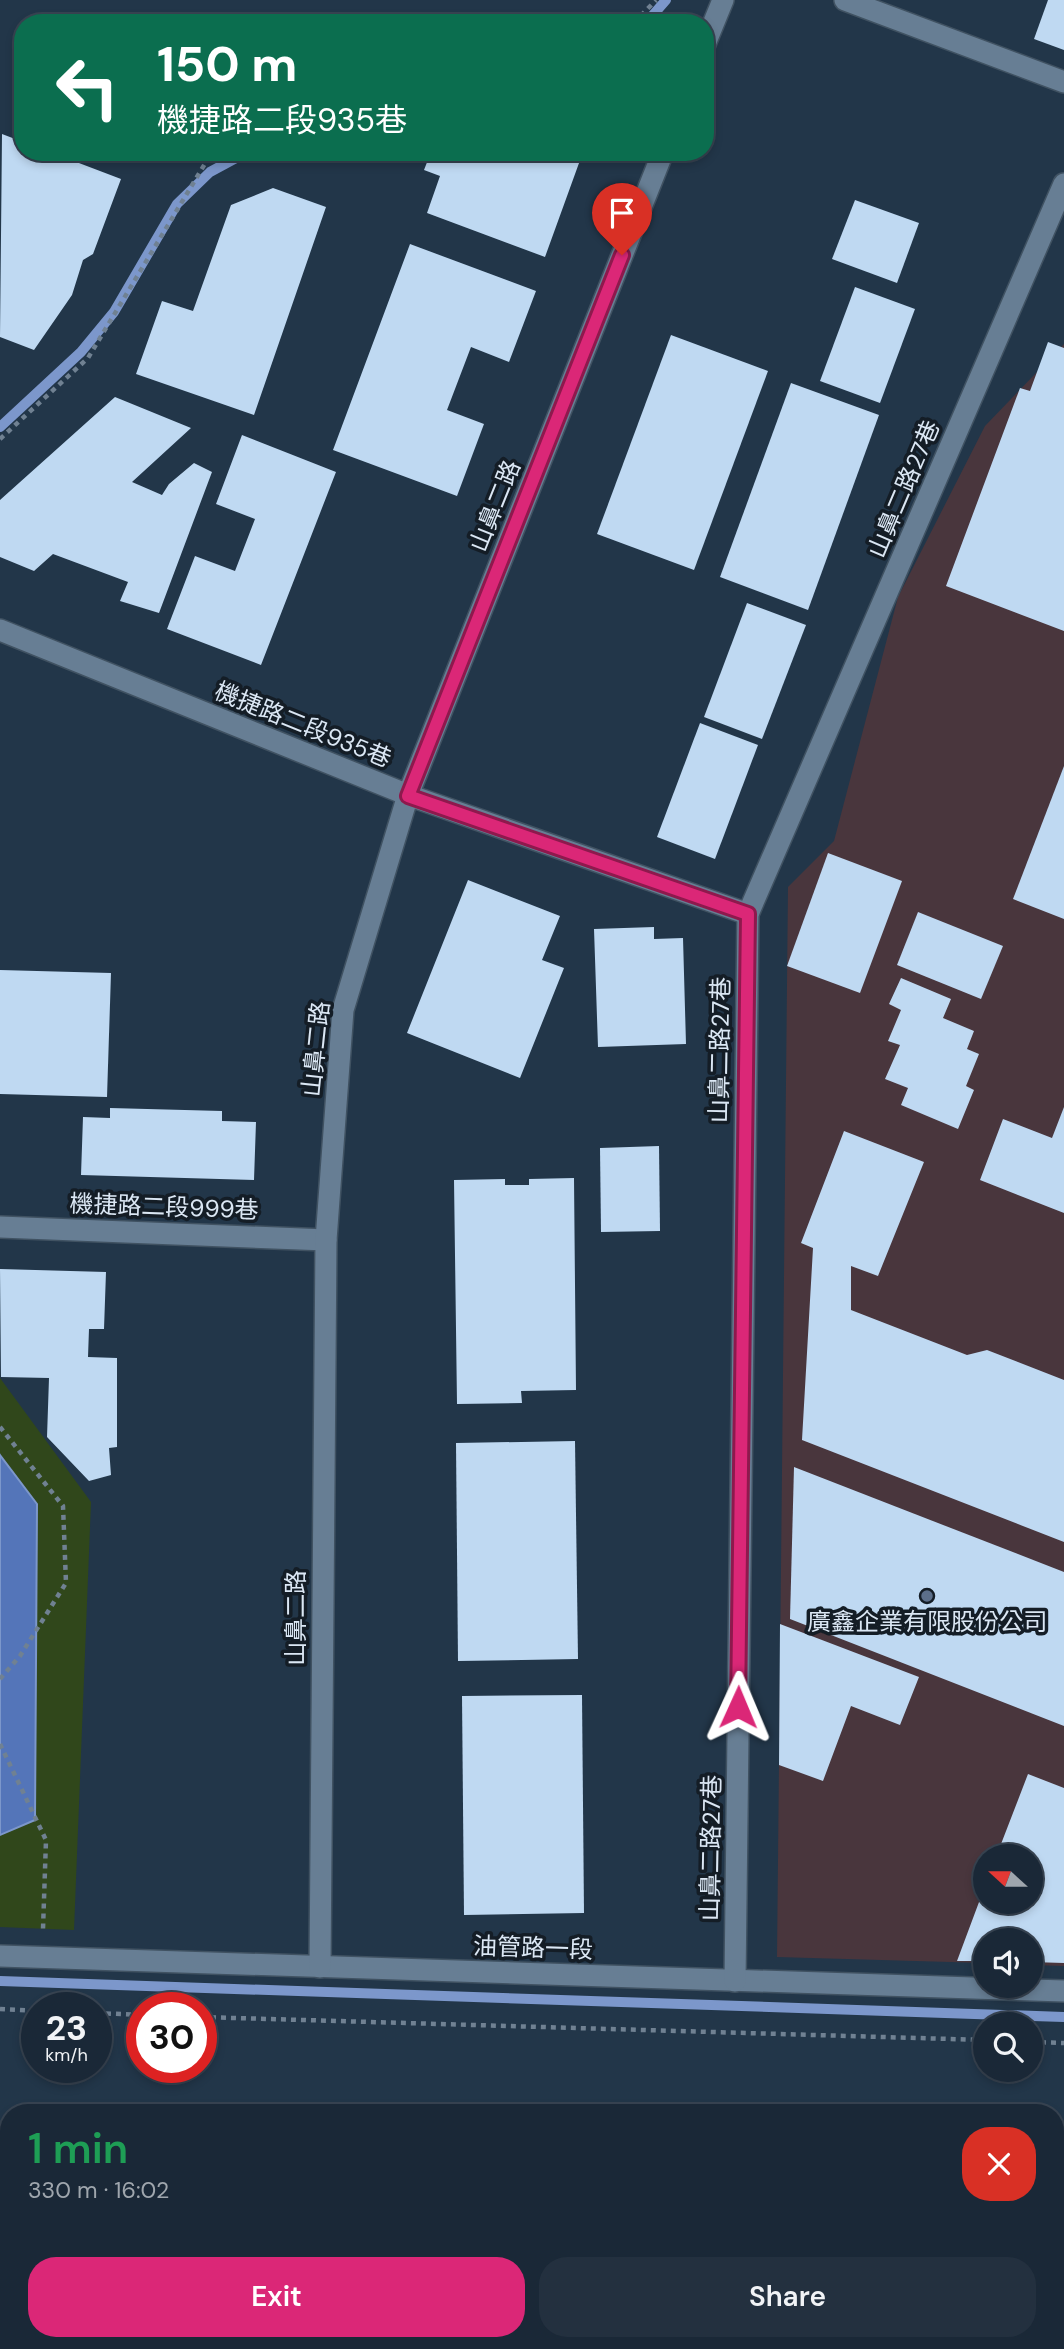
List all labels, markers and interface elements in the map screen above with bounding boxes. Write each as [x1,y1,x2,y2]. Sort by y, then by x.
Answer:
text: 150 m [157,32,297,96]
icon: left [42,42,133,133]
text: 機捷路二段935巷 [157,99,407,141]
pin [592,183,652,255]
icon: arrive [603,194,641,232]
street label: 山鼻二路27巷 [861,415,946,562]
street label: 山鼻二路 [462,456,527,556]
street label: 機捷路二段935巷 [210,675,396,774]
street label: 山鼻二路27巷 [703,977,736,1123]
street label: 山鼻二路 [295,1000,336,1098]
street label: 機捷路二段999巷 [69,1188,259,1225]
street label: 山鼻二路 [280,1570,311,1666]
marker: 廣鑫企業有限股份公司 [919,1588,935,1604]
place label: 廣鑫企業有限股份公司 [807,1606,1047,1637]
position arrow [701,1670,775,1744]
street label: 山鼻二路27巷 [694,1775,727,1921]
north arrow [973,1844,1043,1914]
map controls [973,1844,1043,2082]
button: sound [973,1928,1043,1998]
street label: 油管路一段 [473,1930,594,1965]
speed limit sign: 30 [126,1992,217,2083]
text: 23 [46,2005,87,2051]
button: search [973,2012,1043,2082]
text: km/h [45,2043,88,2067]
text: 1 min [28,2121,128,2176]
button: close [962,2127,1036,2201]
text: 330 m · 16:02 [28,2175,169,2205]
button: Exit [28,2257,525,2337]
button: Share [539,2257,1036,2337]

